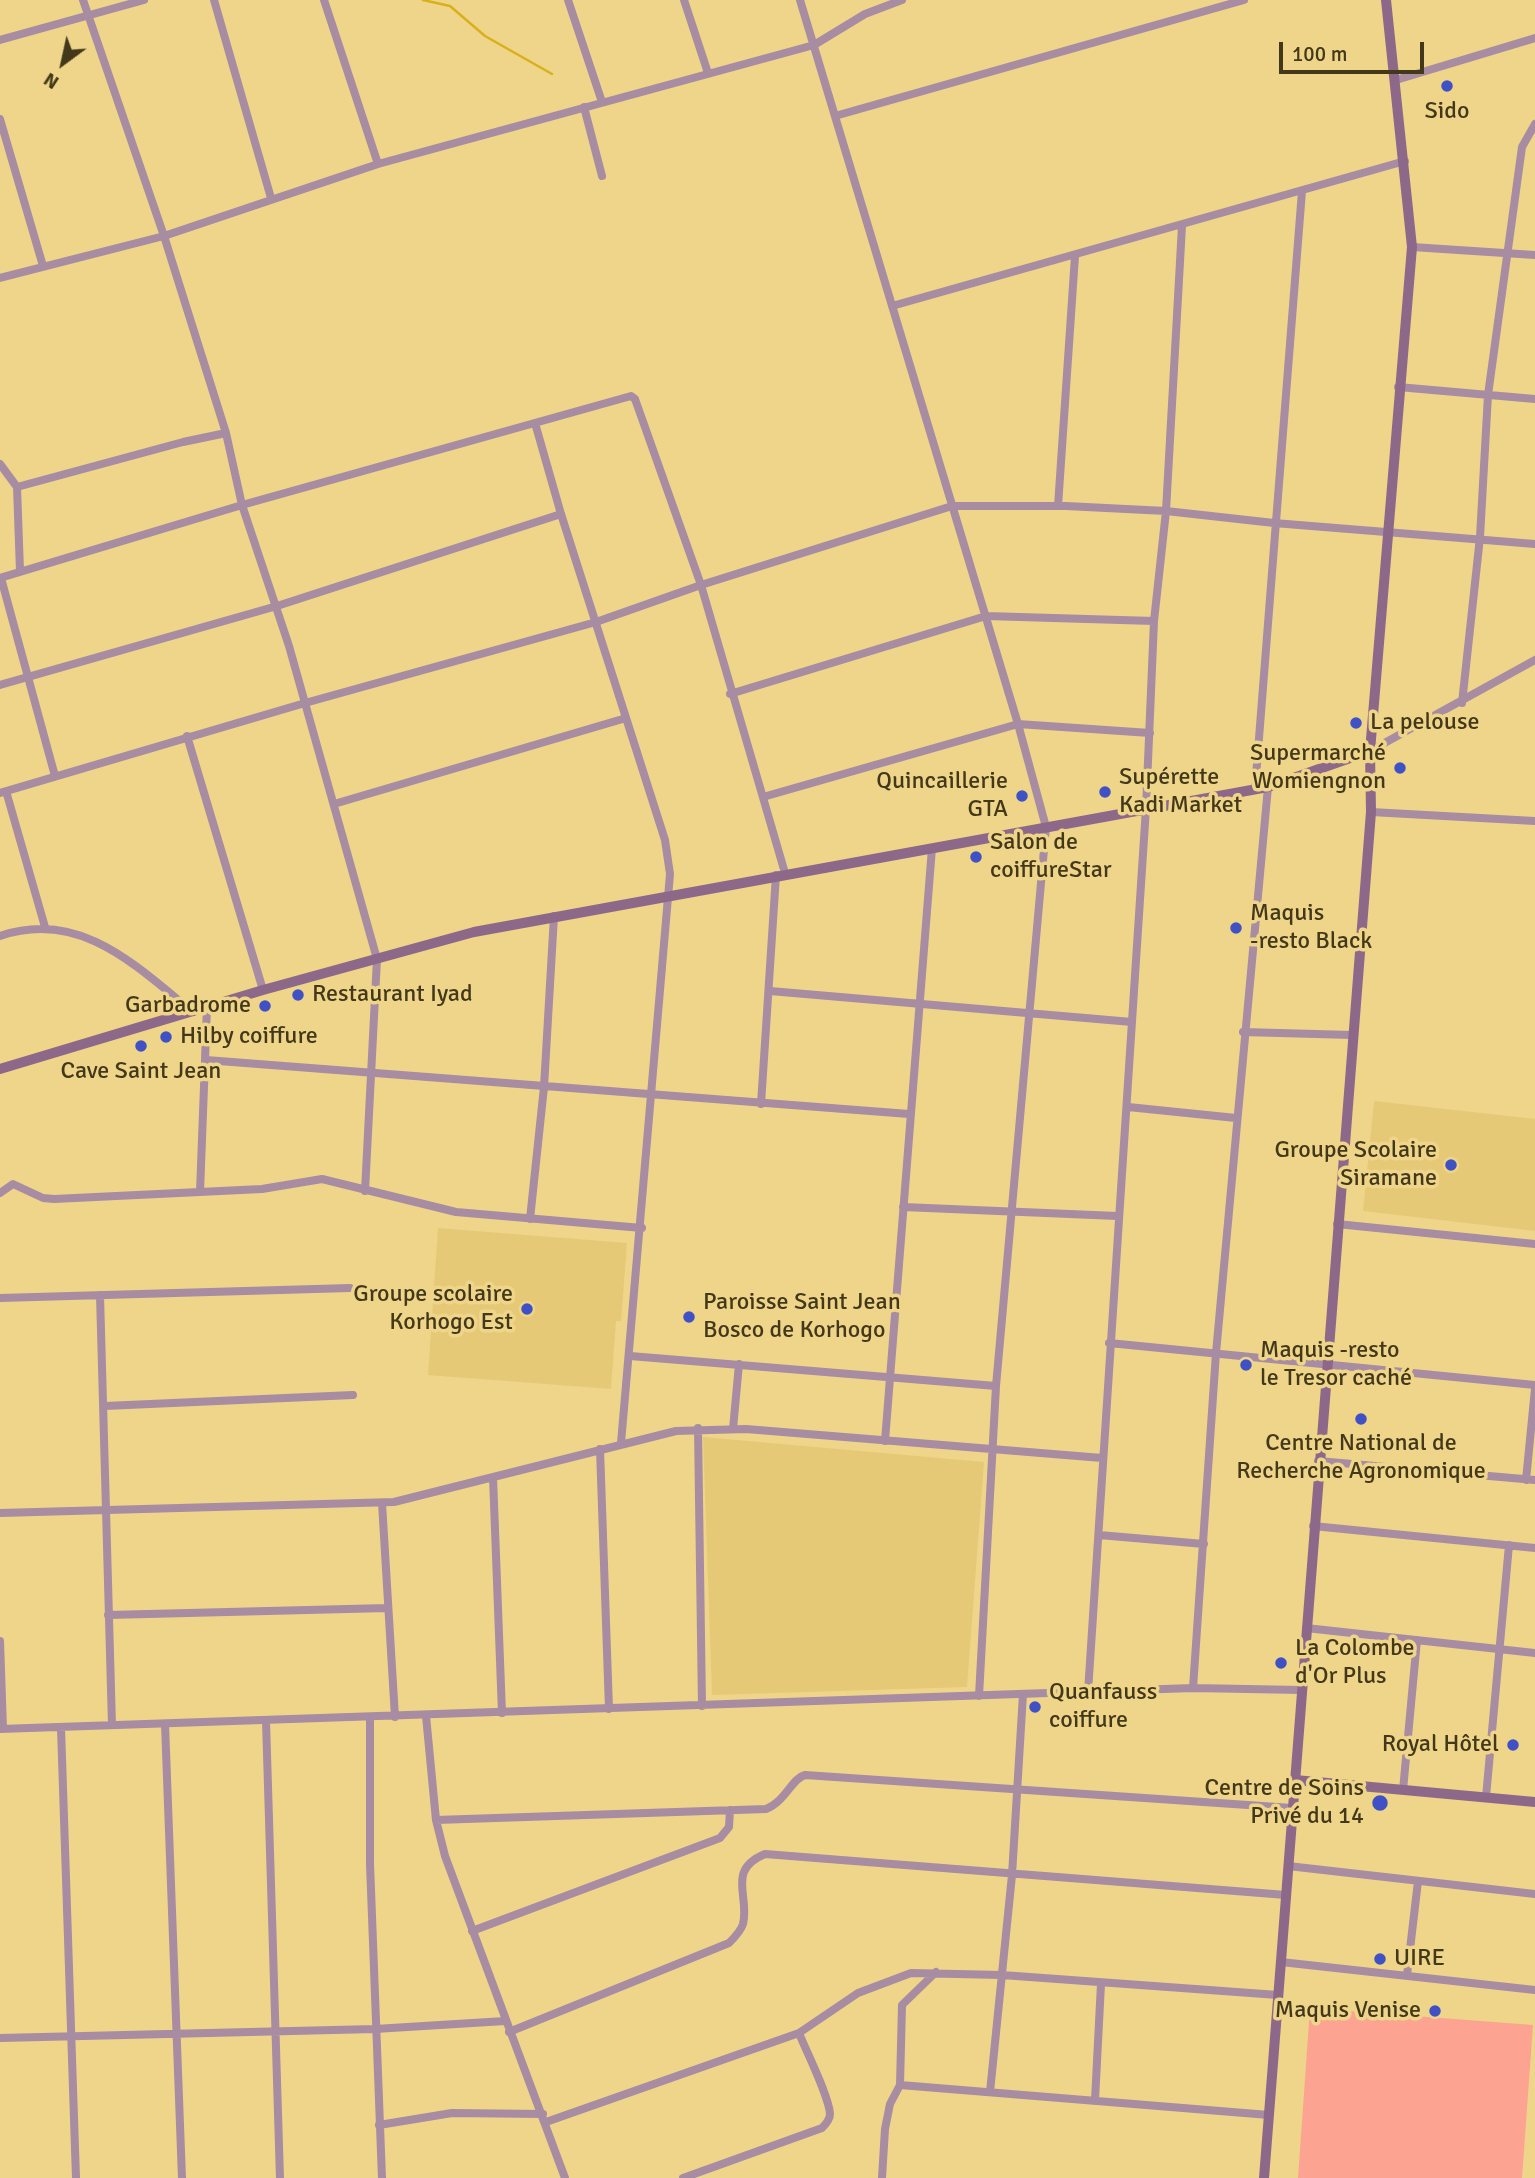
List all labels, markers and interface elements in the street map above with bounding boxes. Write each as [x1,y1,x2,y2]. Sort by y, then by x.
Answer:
north arrow [28,28,98,98]
scale bar [1283,28,1428,72]
text: 100 m [1292,41,1347,67]
text: N [39,67,64,94]
marker: Sido [1439,78,1455,94]
place label: Sido [1424,98,1470,126]
place label: La pelouse [1370,709,1479,737]
marker: La pelouse [1348,715,1364,731]
place label: Supermarché Womiengnon [1250,740,1386,796]
marker: Supermarché Womiengnon [1392,760,1408,776]
place label: Supérette Kadi Market [1119,764,1242,820]
place label: Quincaillerie GTA [876,768,1008,824]
marker: Supérette Kadi Market [1097,784,1113,800]
marker: Quincaillerie GTA [1014,788,1030,804]
place label: Salon de coiffureStar [990,829,1112,885]
marker: Salon de coiffureStar [968,849,984,865]
place label: Maquis -resto Black [1250,900,1372,956]
marker: Maquis -resto Black [1228,920,1244,936]
place label: Restaurant Iyad [312,981,473,1009]
marker: Restaurant Iyad [290,987,306,1003]
place label: Garbadrome [125,992,251,1020]
marker: Garbadrome [257,998,273,1014]
place label: Hilby coiffure [180,1023,318,1051]
marker: Hilby coiffure [158,1029,174,1045]
marker: Cave Saint Jean [133,1038,149,1054]
place label: Cave Saint Jean [61,1058,221,1086]
place label: Groupe Scolaire Siramane [1274,1137,1437,1193]
marker: Groupe Scolaire Siramane [1443,1157,1459,1173]
place label: Groupe scolaire Korhogo Est [353,1281,513,1337]
place label: Paroisse Saint Jean Bosco de Korhogo [703,1289,901,1345]
marker: Groupe scolaire Korhogo Est [519,1301,535,1317]
marker: Paroisse Saint Jean Bosco de Korhogo [681,1309,697,1325]
place label: Maquis -resto le Tresor caché [1260,1337,1412,1393]
marker: Maquis -resto le Tresor caché [1238,1357,1254,1373]
marker: Centre National de Recherche Agronomique [1353,1411,1369,1427]
place label: Centre National de Recherche Agronomique [1236,1430,1486,1486]
place label: La Colombe d'Or Plus [1295,1635,1415,1691]
marker: La Colombe d'Or Plus [1273,1655,1289,1671]
place label: Quanfauss coiffure [1049,1679,1157,1735]
marker: Quanfauss coiffure [1027,1699,1043,1715]
place label: Royal Hôtel [1382,1731,1499,1759]
marker: Royal Hôtel [1505,1737,1521,1753]
place label: Centre de Soins Privé du 14 [1205,1775,1364,1831]
marker: Centre de Soins Privé du 14 [1370,1793,1390,1813]
place label: UIRE [1394,1945,1445,1973]
marker: UIRE [1372,1951,1388,1967]
place label: Maquis Venise [1275,1997,1421,2025]
marker: Maquis Venise [1427,2003,1443,2019]

